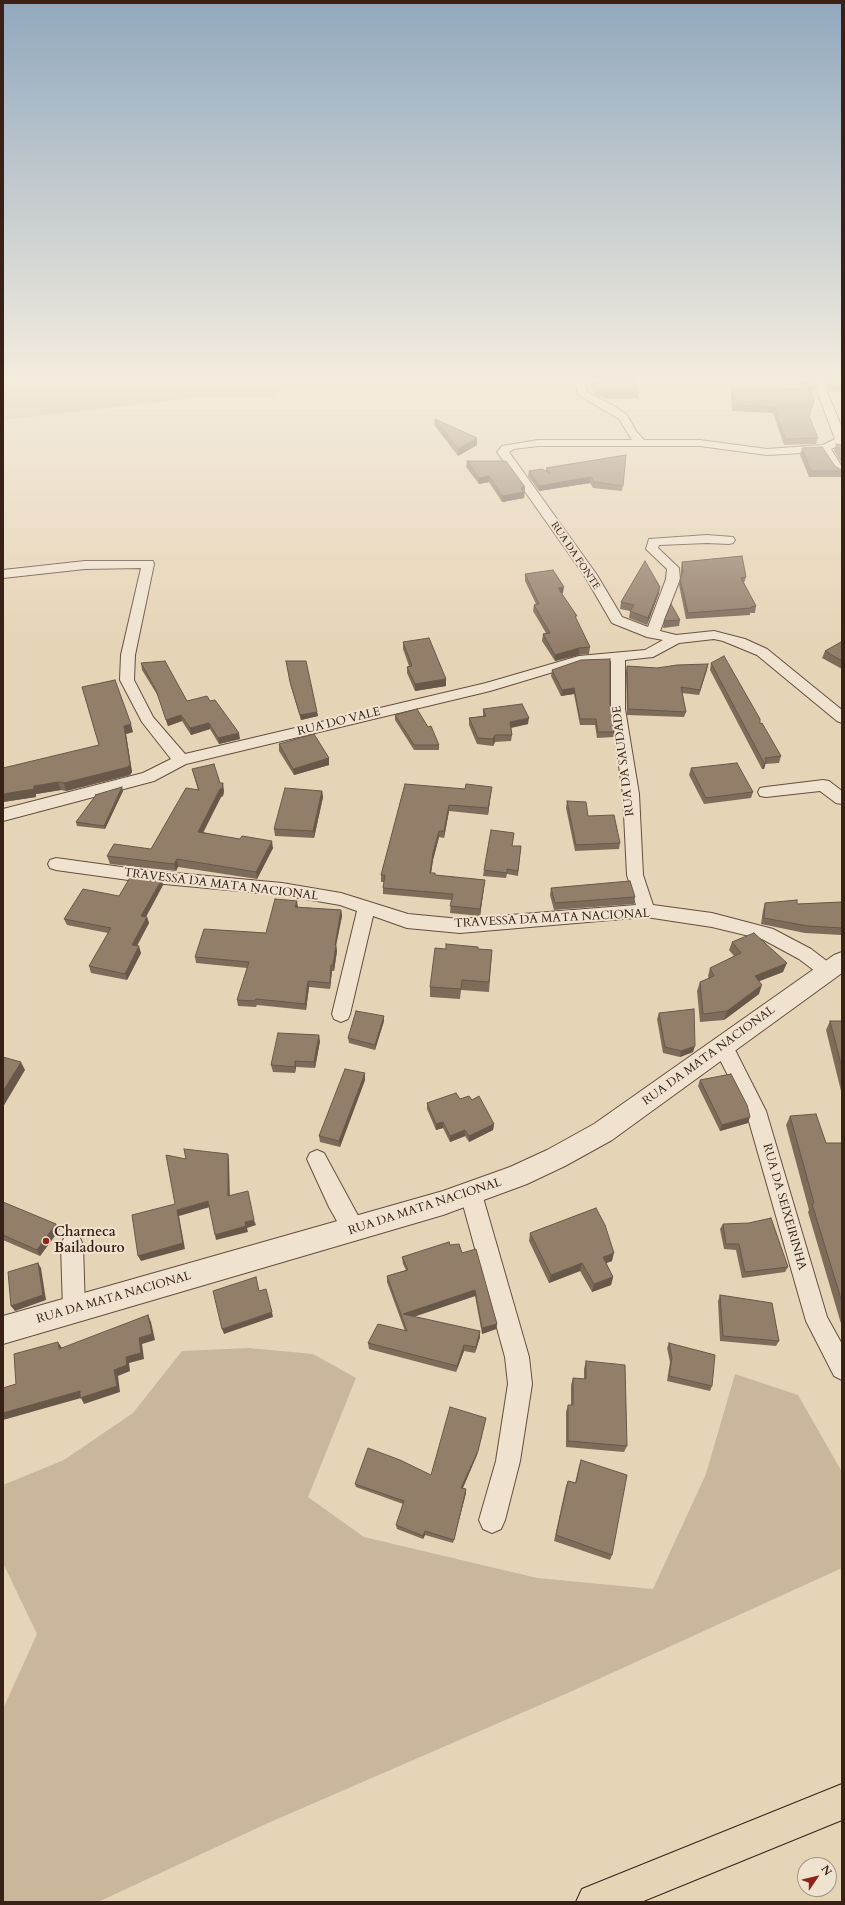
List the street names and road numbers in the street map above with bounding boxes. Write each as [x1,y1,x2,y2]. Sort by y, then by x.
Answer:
street label: RUA DA FONTE [548,520,602,592]
street label: RUA DO VALE [296,705,382,739]
street label: RUA DA SAUDADE [610,705,638,817]
street label: TRAVESSA DA MATA NACIONAL [123,866,319,904]
street label: TRAVESSA DA MATA NACIONAL [454,907,650,931]
street label: RUA DA MATA NACIONAL [640,1003,778,1109]
street label: RUA DA SEIXEIRINHA [759,1142,809,1272]
street label: RUA DA MATA NACIONAL [347,1175,503,1239]
street label: RUA DA MATA NACIONAL [35,1269,193,1327]

